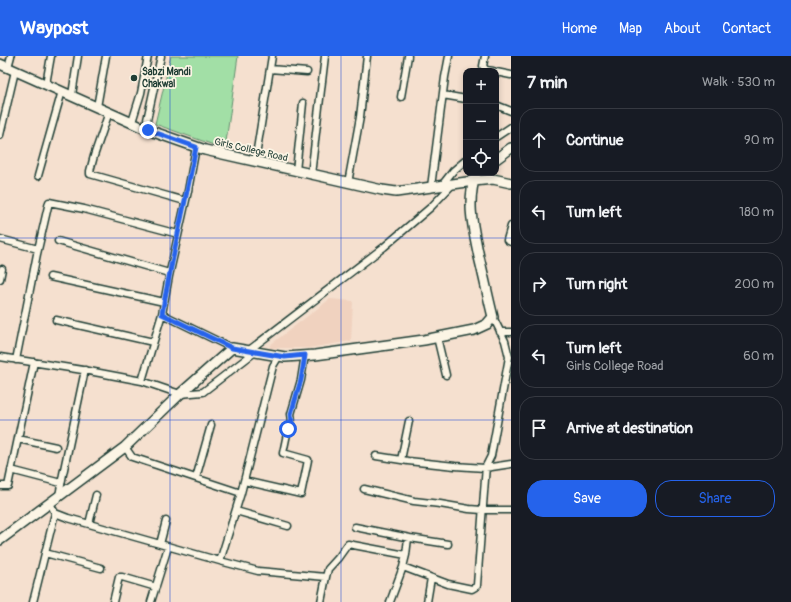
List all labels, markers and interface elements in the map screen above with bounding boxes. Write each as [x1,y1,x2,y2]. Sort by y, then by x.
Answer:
text: Waypost [20,16,89,40]
text: Home [562,20,597,37]
text: Map [619,20,642,37]
text: About [664,20,700,37]
text: Contact [722,20,771,37]
place label: Sabzi Mandi Chakwal [142,66,191,90]
map controls [463,68,499,176]
button: + [463,68,499,104]
text: 7 min [527,72,567,93]
marker: Sabzi Mandi Chakwal [129,73,139,83]
text: Walk · 530 m [702,74,775,90]
button: − [463,104,499,140]
route end [139,121,157,139]
icon: ahead [528,129,550,151]
text: Continue [566,131,624,150]
text: 90 m [744,132,774,148]
street label: Girls College Road [213,136,289,164]
button: locate [463,140,499,176]
icon: left [528,201,550,223]
text: Turn left [566,203,622,222]
text: 180 m [739,204,774,220]
icon: right [528,273,550,295]
text: Turn right [566,275,627,294]
text: 200 m [735,276,774,292]
text: Turn left [566,339,622,358]
icon: left [528,345,550,367]
text: 60 m [743,348,774,364]
text: Girls College Road [566,358,664,374]
icon: arrive [528,417,550,439]
text: Arrive at destination [566,419,693,438]
route start [279,420,297,438]
button: Save [527,480,647,517]
button: Share [655,480,775,517]

